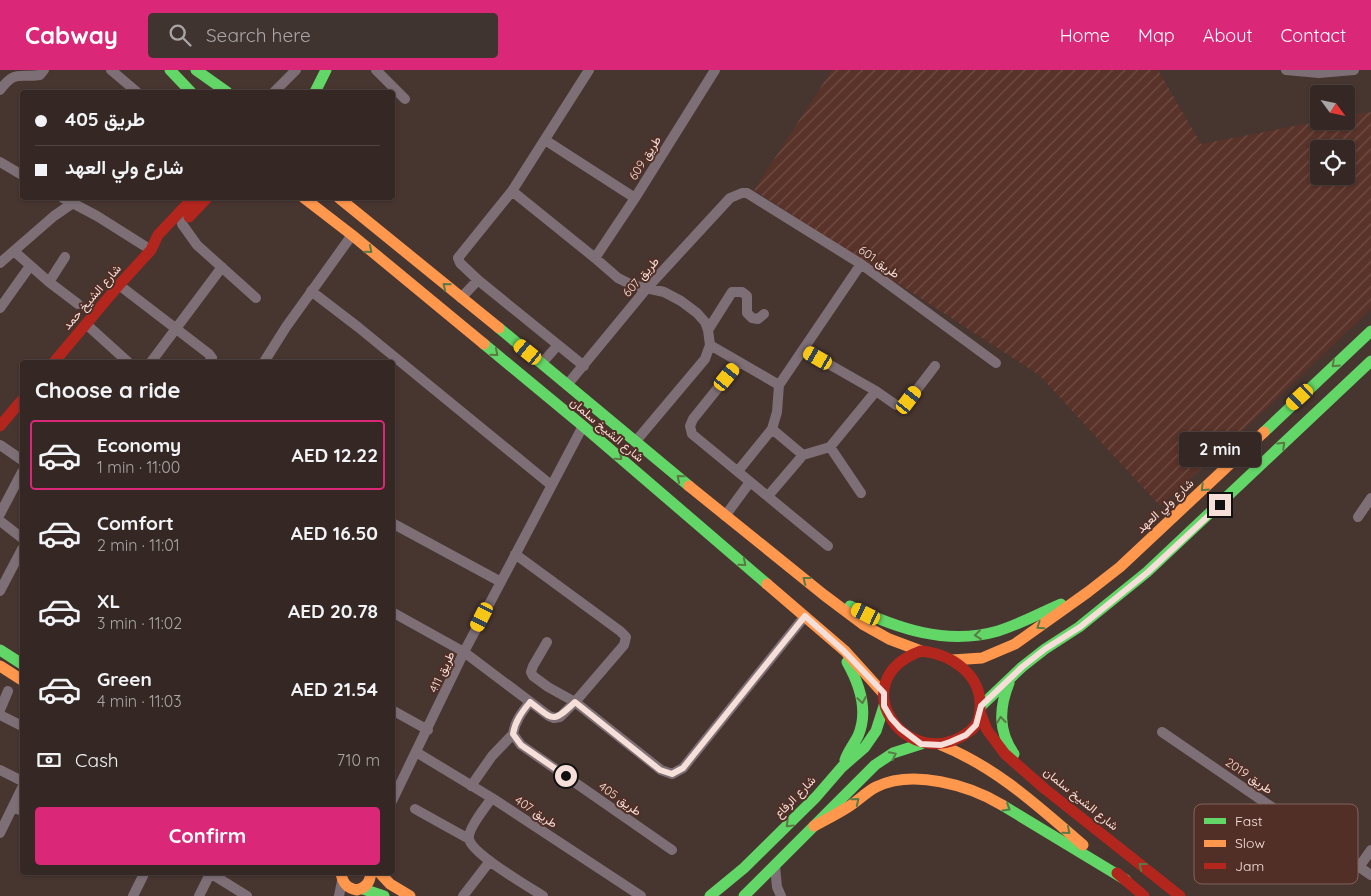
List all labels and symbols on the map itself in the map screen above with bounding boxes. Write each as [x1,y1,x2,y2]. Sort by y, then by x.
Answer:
north arrow [1310,85,1355,130]
street label: طريق 609 [625,133,665,183]
street label: طريق 601 [855,242,903,282]
one-way arrow [364,244,373,253]
street label: طريق 607 [619,254,663,300]
street label: شارع الشيخ حمد [59,261,126,334]
one-way arrow [443,283,452,291]
car [511,337,544,367]
car [801,344,834,372]
one-way arrow [489,348,498,357]
one-way arrow [1332,358,1341,367]
car [711,361,742,393]
car [1283,381,1316,413]
car [893,384,924,416]
street label: شارع الشيخ سلمان [566,394,647,466]
callout: 2 min [1179,432,1261,468]
one-way arrow [1276,442,1285,451]
one-way arrow [614,452,623,461]
one-way arrow [676,475,685,484]
street label: شارع ولي العهد [1133,475,1198,538]
one-way arrow [1201,482,1210,491]
route end [1209,494,1231,516]
one-way arrow [737,557,746,566]
one-way arrow [803,578,812,586]
car [468,600,495,634]
car [849,601,882,627]
one-way arrow [1037,620,1046,629]
one-way arrow [974,629,982,640]
street label: طريق 411 [425,649,459,695]
one-way arrow [857,696,867,704]
one-way arrow [996,716,1007,724]
one-way arrow [888,751,897,761]
street label: طريق 2019 [1222,754,1276,798]
street label: شارع الشيخ سلمان [1040,764,1122,835]
route start [555,765,577,787]
street label: شارع الرفاع [771,772,820,822]
street label: طريق 405 [595,778,645,820]
street label: طريق 407 [512,792,561,832]
one-way arrow [850,797,859,806]
one-way arrow [1002,802,1011,812]
legend [1194,804,1358,884]
text: Fast [1235,812,1263,830]
one-way arrow [786,818,795,827]
one-way arrow [1061,825,1070,834]
text: Slow [1235,834,1265,852]
text: Jam [1235,857,1264,875]
one-way arrow [1139,863,1148,871]

